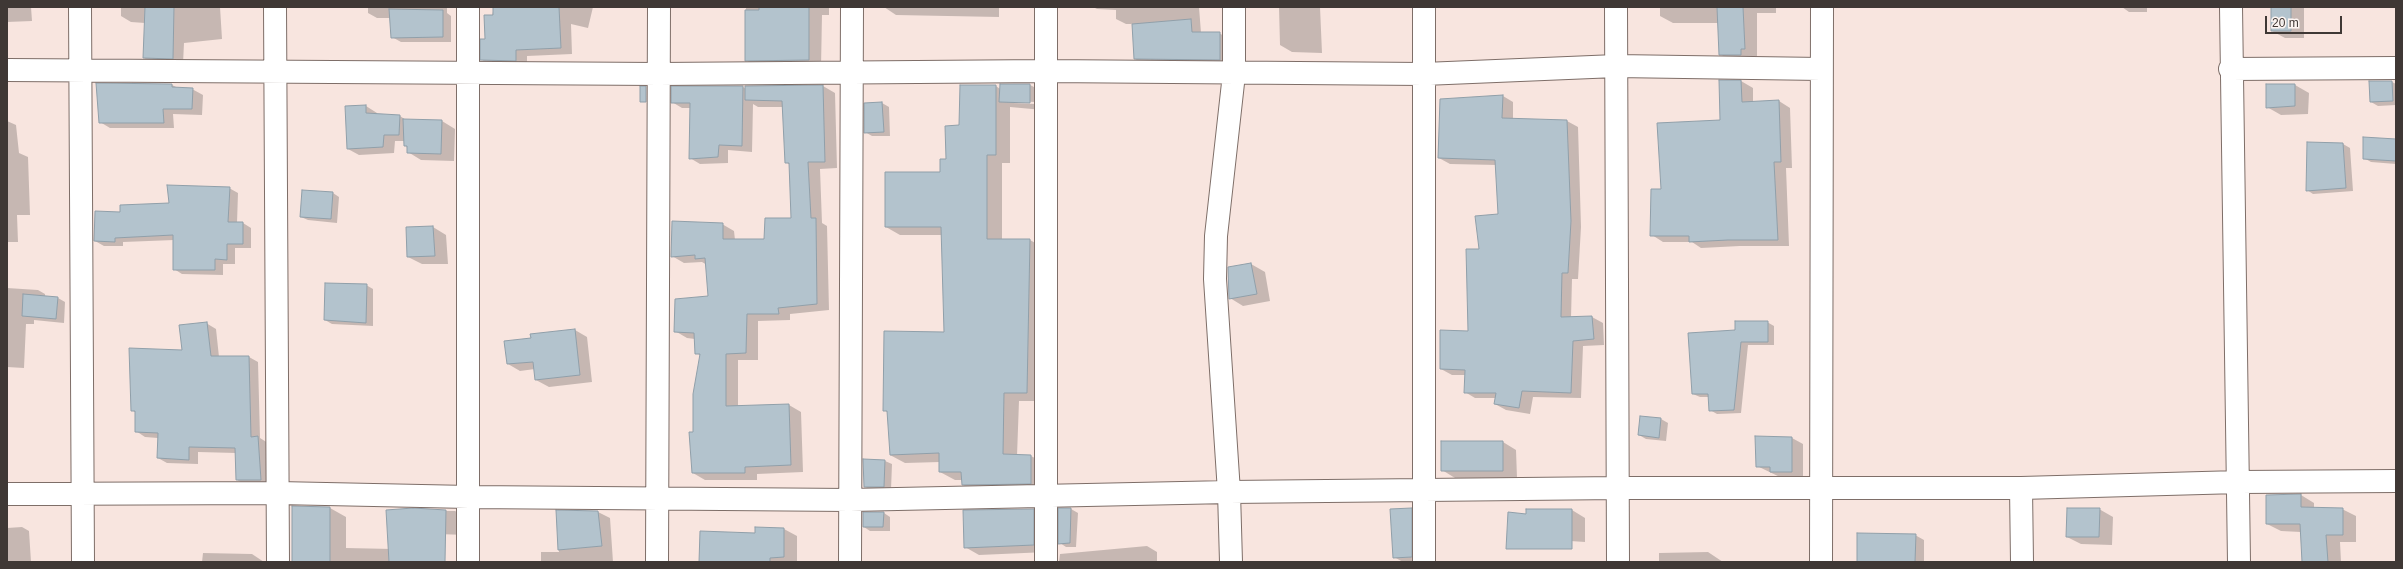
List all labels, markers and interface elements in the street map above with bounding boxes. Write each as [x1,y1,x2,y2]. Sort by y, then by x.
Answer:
scale bar [2267,8,2344,34]
text: 20 m [2272,16,2299,30]

